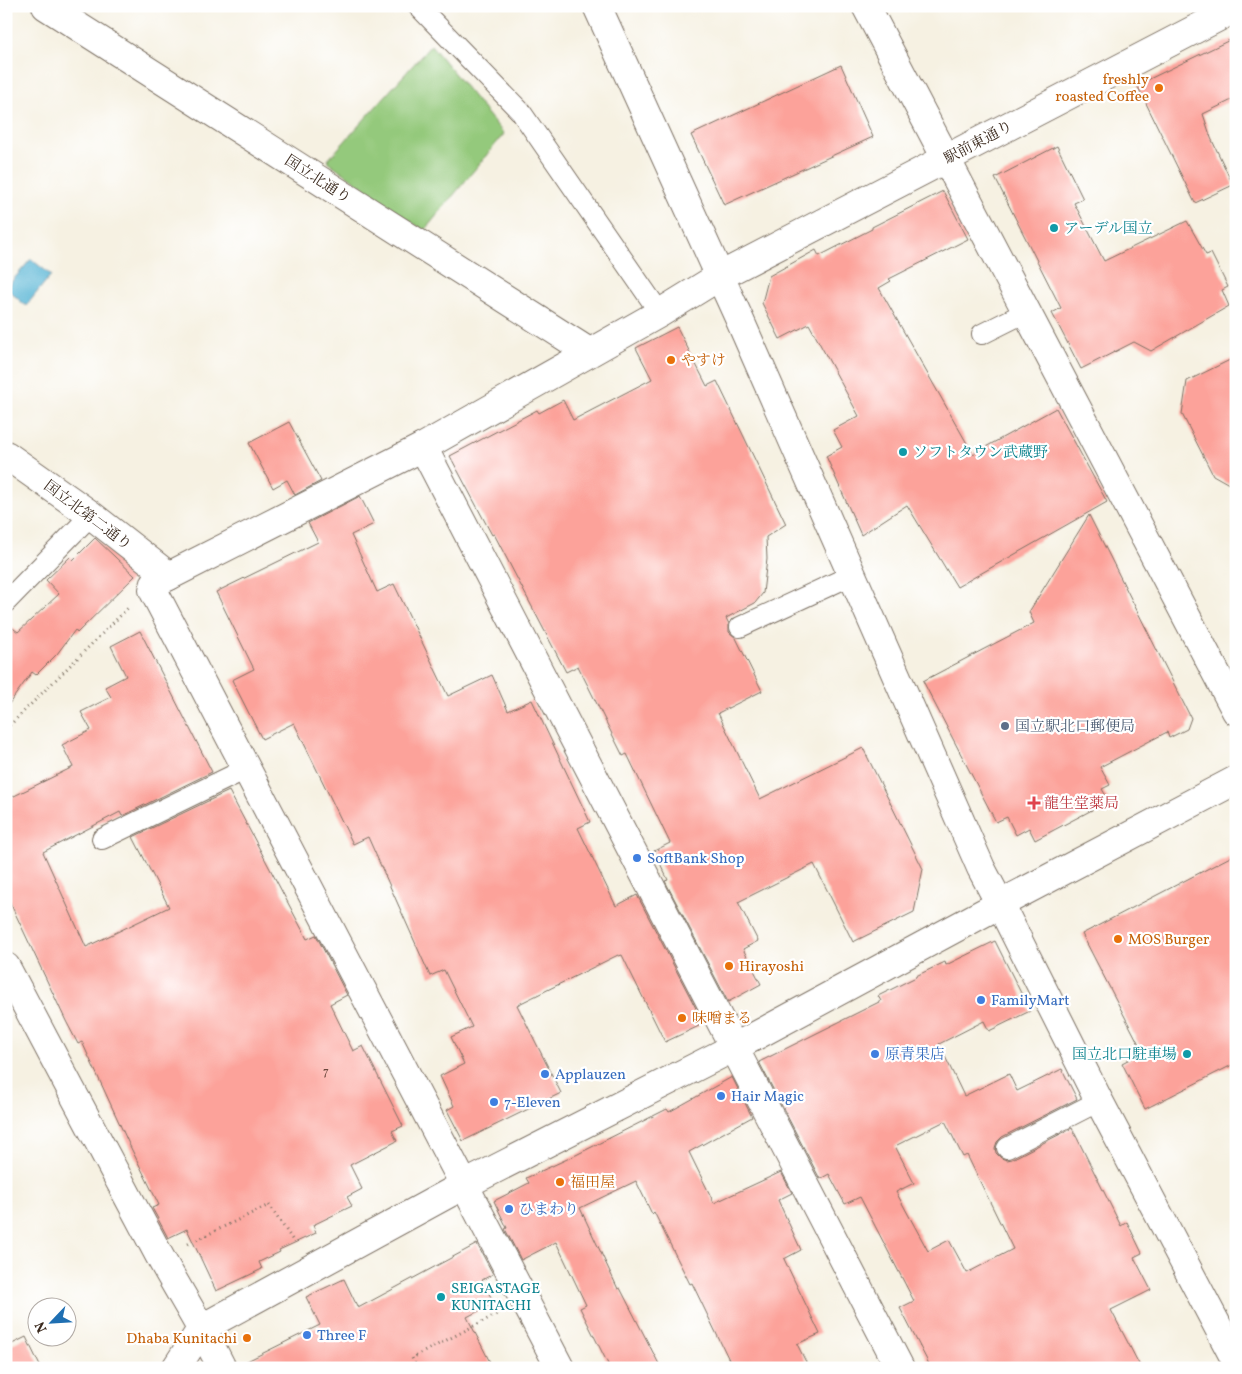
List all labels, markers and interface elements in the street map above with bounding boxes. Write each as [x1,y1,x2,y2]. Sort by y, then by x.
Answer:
place label: freshly roasted Coffee [1055,70,1149,108]
marker: freshly roasted Coffee [1153,82,1165,94]
street label: 駅前東通り [941,116,1017,170]
street label: 国立北通り [280,151,354,209]
place label: アーデル国立 [1064,219,1153,240]
marker: アーデル国立 [1048,222,1060,234]
place label: やすけ [681,351,726,372]
marker: やすけ [665,354,677,366]
place label: ソフトタウン武蔵野 [913,443,1048,464]
marker: ソフトタウン武蔵野 [897,446,909,458]
street label: 国立北第二通り [39,476,135,556]
place label: 国立駅北口郵便局 [1015,717,1135,738]
marker: 国立駅北口郵便局 [999,720,1011,732]
place label: 龍生堂薬局 [1044,794,1119,815]
marker: 龍生堂薬局 [1028,797,1040,809]
place label: SoftBank Shop [647,849,744,870]
marker: SoftBank Shop [631,852,643,864]
place label: MOS Burger [1128,930,1209,951]
marker: MOS Burger [1112,933,1124,945]
place label: Hirayoshi [739,957,804,978]
marker: Hirayoshi [723,960,735,972]
place label: FamilyMart [991,991,1070,1012]
marker: FamilyMart [975,994,987,1006]
place label: 味噌まる [692,1009,752,1030]
marker: 味噌まる [676,1012,688,1024]
place label: 原青果店 [885,1045,945,1066]
place label: 国立北口駐車場 [1072,1045,1177,1066]
marker: 原青果店 [869,1048,881,1060]
marker: 国立北口駐車場 [1181,1048,1193,1060]
house number: 7 [323,1064,329,1080]
place label: Applauzen [555,1065,626,1086]
marker: Applauzen [539,1068,551,1080]
place label: Hair Magic [731,1087,804,1108]
marker: Hair Magic [715,1090,727,1102]
place label: 7-Eleven [504,1093,561,1114]
marker: 7-Eleven [488,1096,500,1108]
place label: 福田屋 [570,1173,615,1194]
marker: 福田屋 [554,1176,566,1188]
place label: ひまわり [519,1200,579,1221]
marker: ひまわり [503,1203,515,1215]
place label: SEIGASTAGE KUNITACHI [451,1279,540,1317]
marker: SEIGASTAGE KUNITACHI [435,1291,447,1303]
north arrow [28,1296,78,1346]
text: N [31,1318,52,1335]
place label: Three F [317,1326,366,1347]
place label: Dhaba Kunitachi [126,1329,237,1350]
marker: Three F [301,1329,313,1341]
marker: Dhaba Kunitachi [241,1332,253,1344]

